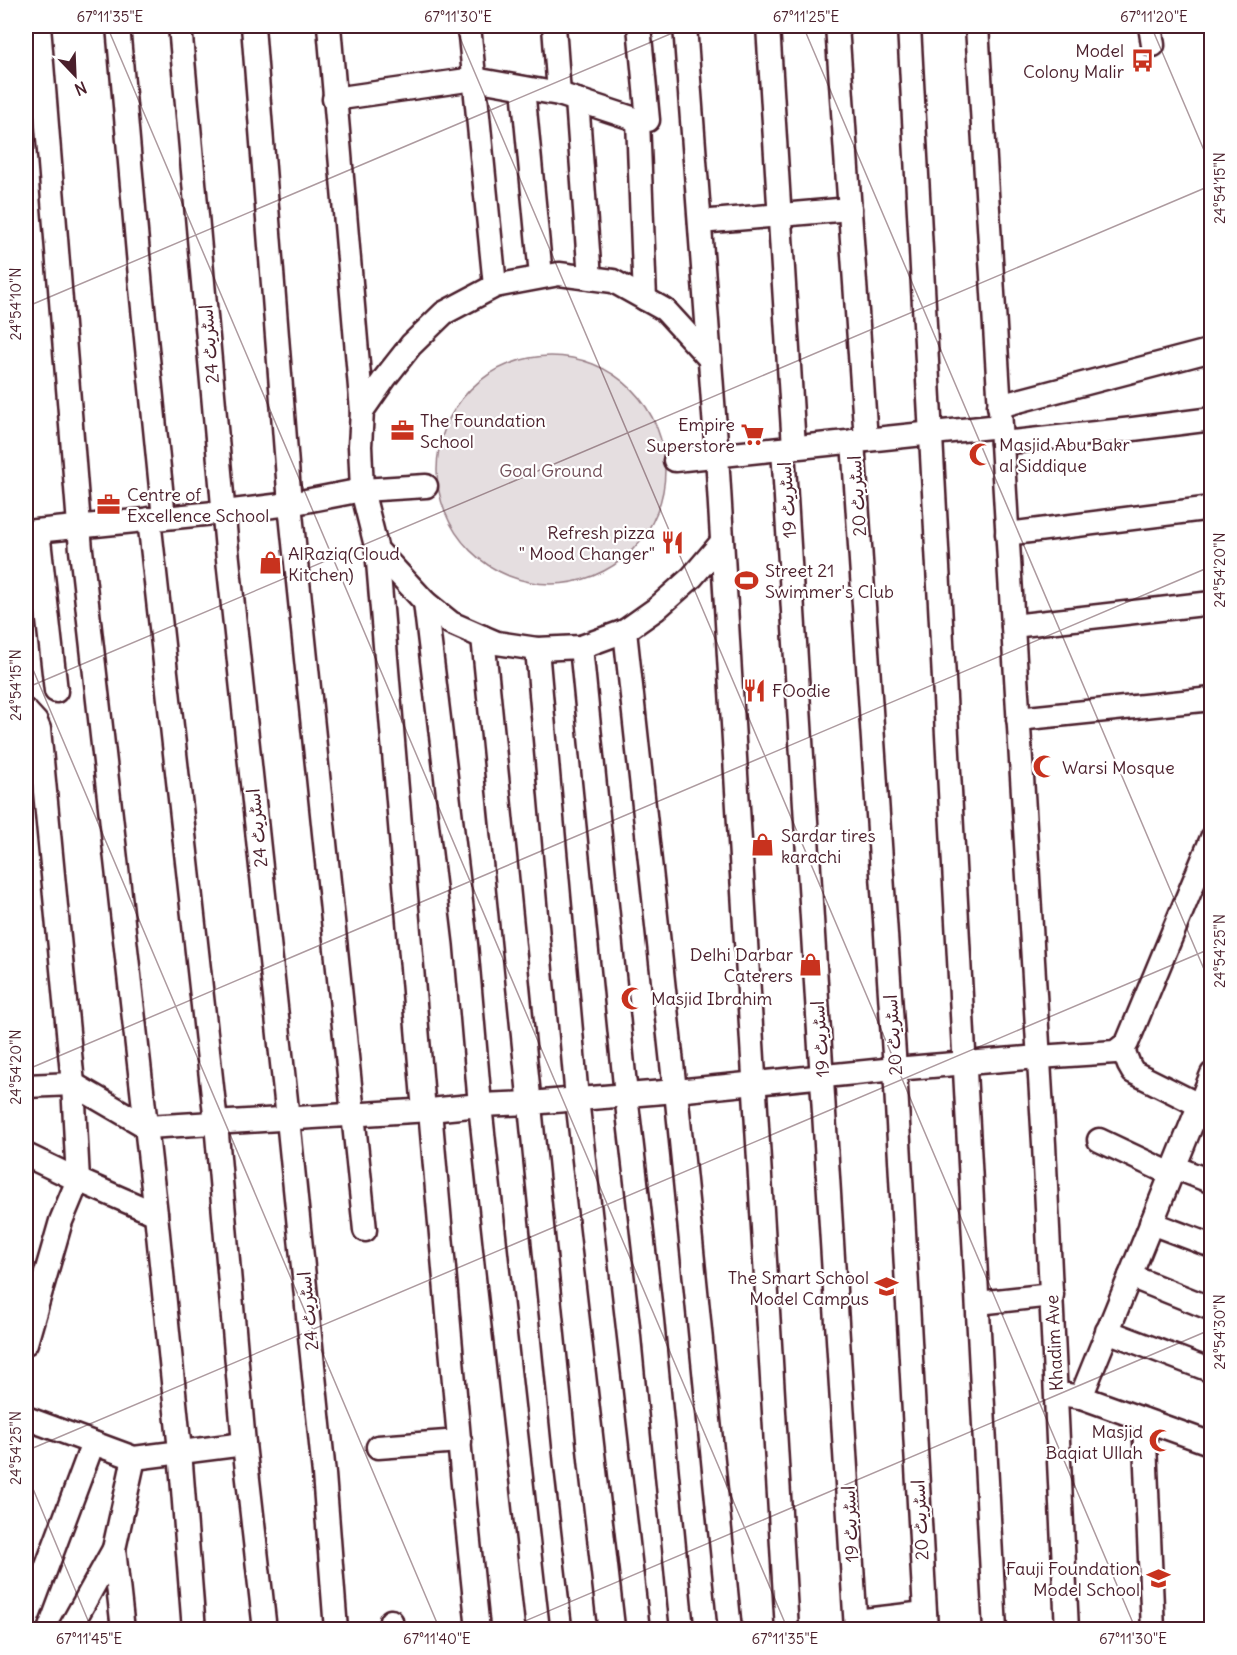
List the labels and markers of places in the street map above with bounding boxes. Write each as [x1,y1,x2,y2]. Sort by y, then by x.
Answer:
place label: Model Colony Malir [1023,39,1125,83]
bus stop icon: Model Colony Malir [1129,47,1155,73]
place label: The Foundation School [420,409,546,453]
place label: Empire Superstore [646,413,735,457]
office icon: The Foundation School [389,417,415,443]
supermarket icon: Empire Superstore [740,421,766,447]
place label: Masjid Abu Bakr al Siddique [999,433,1130,477]
mosque icon: Masjid Abu Bakr al Siddique [968,441,994,467]
place label: Centre of Excellence School [127,483,269,527]
office icon: Centre of Excellence School [96,491,122,517]
place label: Refresh pizza " Mood Changer" [519,521,655,565]
restaurant icon: Refresh pizza " Mood Changer" [660,529,686,555]
place label: AlRaziq(Cloud Kitchen) [288,542,400,586]
shop icon: AlRaziq(Cloud Kitchen) [257,550,283,576]
place label: Street 21 Swimmer's Club [765,559,894,603]
sports icon: Street 21 Swimmer's Club [734,567,760,593]
restaurant icon: FOodie [741,677,767,703]
place label: FOodie [772,679,830,702]
mosque icon: Warsi Mosque [1031,754,1057,780]
place label: Warsi Mosque [1062,756,1175,779]
place label: Sardar tires karachi [781,824,876,868]
shop icon: Sardar tires karachi [750,832,776,858]
place label: Delhi Darbar Caterers [690,943,794,987]
shop icon: Delhi Darbar Caterers [798,951,824,977]
mosque icon: Masjid Ibrahim [620,985,646,1011]
place label: Masjid Ibrahim [651,987,772,1010]
place label: The Smart School Model Campus [728,1266,869,1310]
school or university icon: The Smart School Model Campus [874,1274,900,1300]
place label: Masjid Baqiat Ullah [1045,1420,1143,1464]
mosque icon: Masjid Baqiat Ullah [1148,1428,1174,1454]
place label: Fauji Foundation Model School [1006,1557,1140,1601]
school or university icon: Fauji Foundation Model School [1145,1565,1171,1591]

